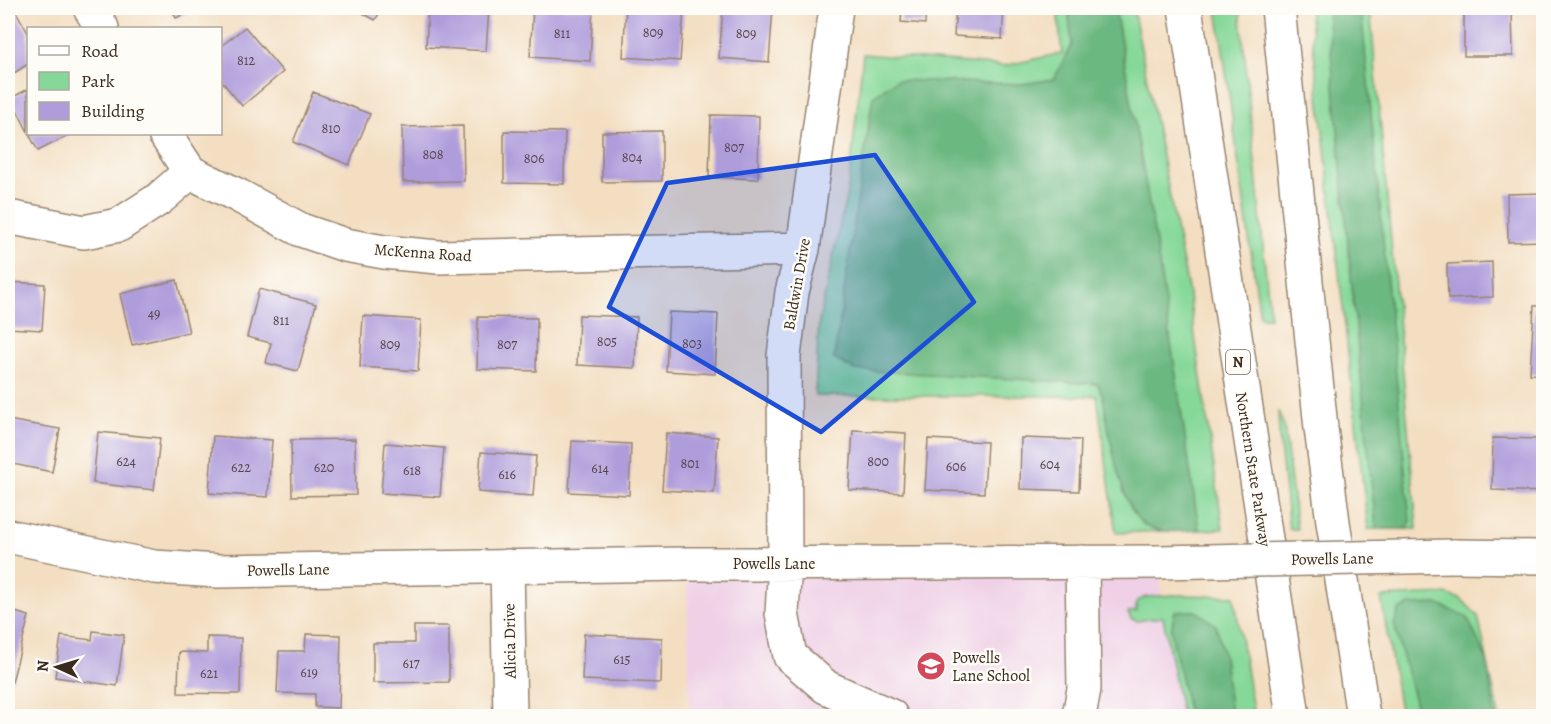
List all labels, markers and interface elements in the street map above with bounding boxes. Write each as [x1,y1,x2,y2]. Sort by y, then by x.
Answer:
house number: 809 [643,23,663,42]
house number: 811 [554,24,570,43]
house number: 809 [736,24,756,43]
legend [27,27,222,135]
text: Road [81,39,119,63]
house number: 812 [237,51,255,70]
text: Park [81,69,115,93]
text: Building [81,99,145,123]
house number: 810 [321,119,341,138]
house number: 807 [724,138,744,157]
house number: 808 [422,145,444,164]
house number: 804 [622,148,642,167]
house number: 806 [524,149,544,168]
street label: Baldwin Drive [778,236,816,332]
street label: McKenna Road [373,239,473,267]
house number: 49 [148,304,160,323]
house number: 811 [273,311,289,330]
house number: 805 [597,332,617,351]
house number: 803 [682,334,702,353]
house number: 809 [380,335,400,354]
house number: 807 [497,335,517,354]
road number: N [1226,350,1250,374]
street label: Northern State Parkway [1230,390,1276,549]
house number: 624 [116,452,136,471]
house number: 800 [867,452,889,471]
house number: 801 [680,454,700,473]
house number: 604 [1040,455,1060,474]
house number: 606 [946,457,966,476]
house number: 622 [231,458,251,477]
house number: 620 [314,458,334,477]
house number: 614 [591,459,609,478]
house number: 618 [403,461,421,480]
house number: 616 [498,465,516,484]
street label: Powells Lane [1290,547,1374,571]
street label: Powells Lane [733,553,815,575]
street label: Powells Lane [246,558,330,582]
street label: Alicia Drive [498,603,522,680]
north arrow [27,637,87,697]
place label: Powells Lane School [952,647,1030,687]
house number: 615 [613,650,631,669]
school or university icon: Powells Lane School [915,650,947,682]
house number: 617 [402,654,420,673]
text: N [32,659,54,673]
house number: 619 [300,663,318,682]
house number: 621 [200,664,218,683]

